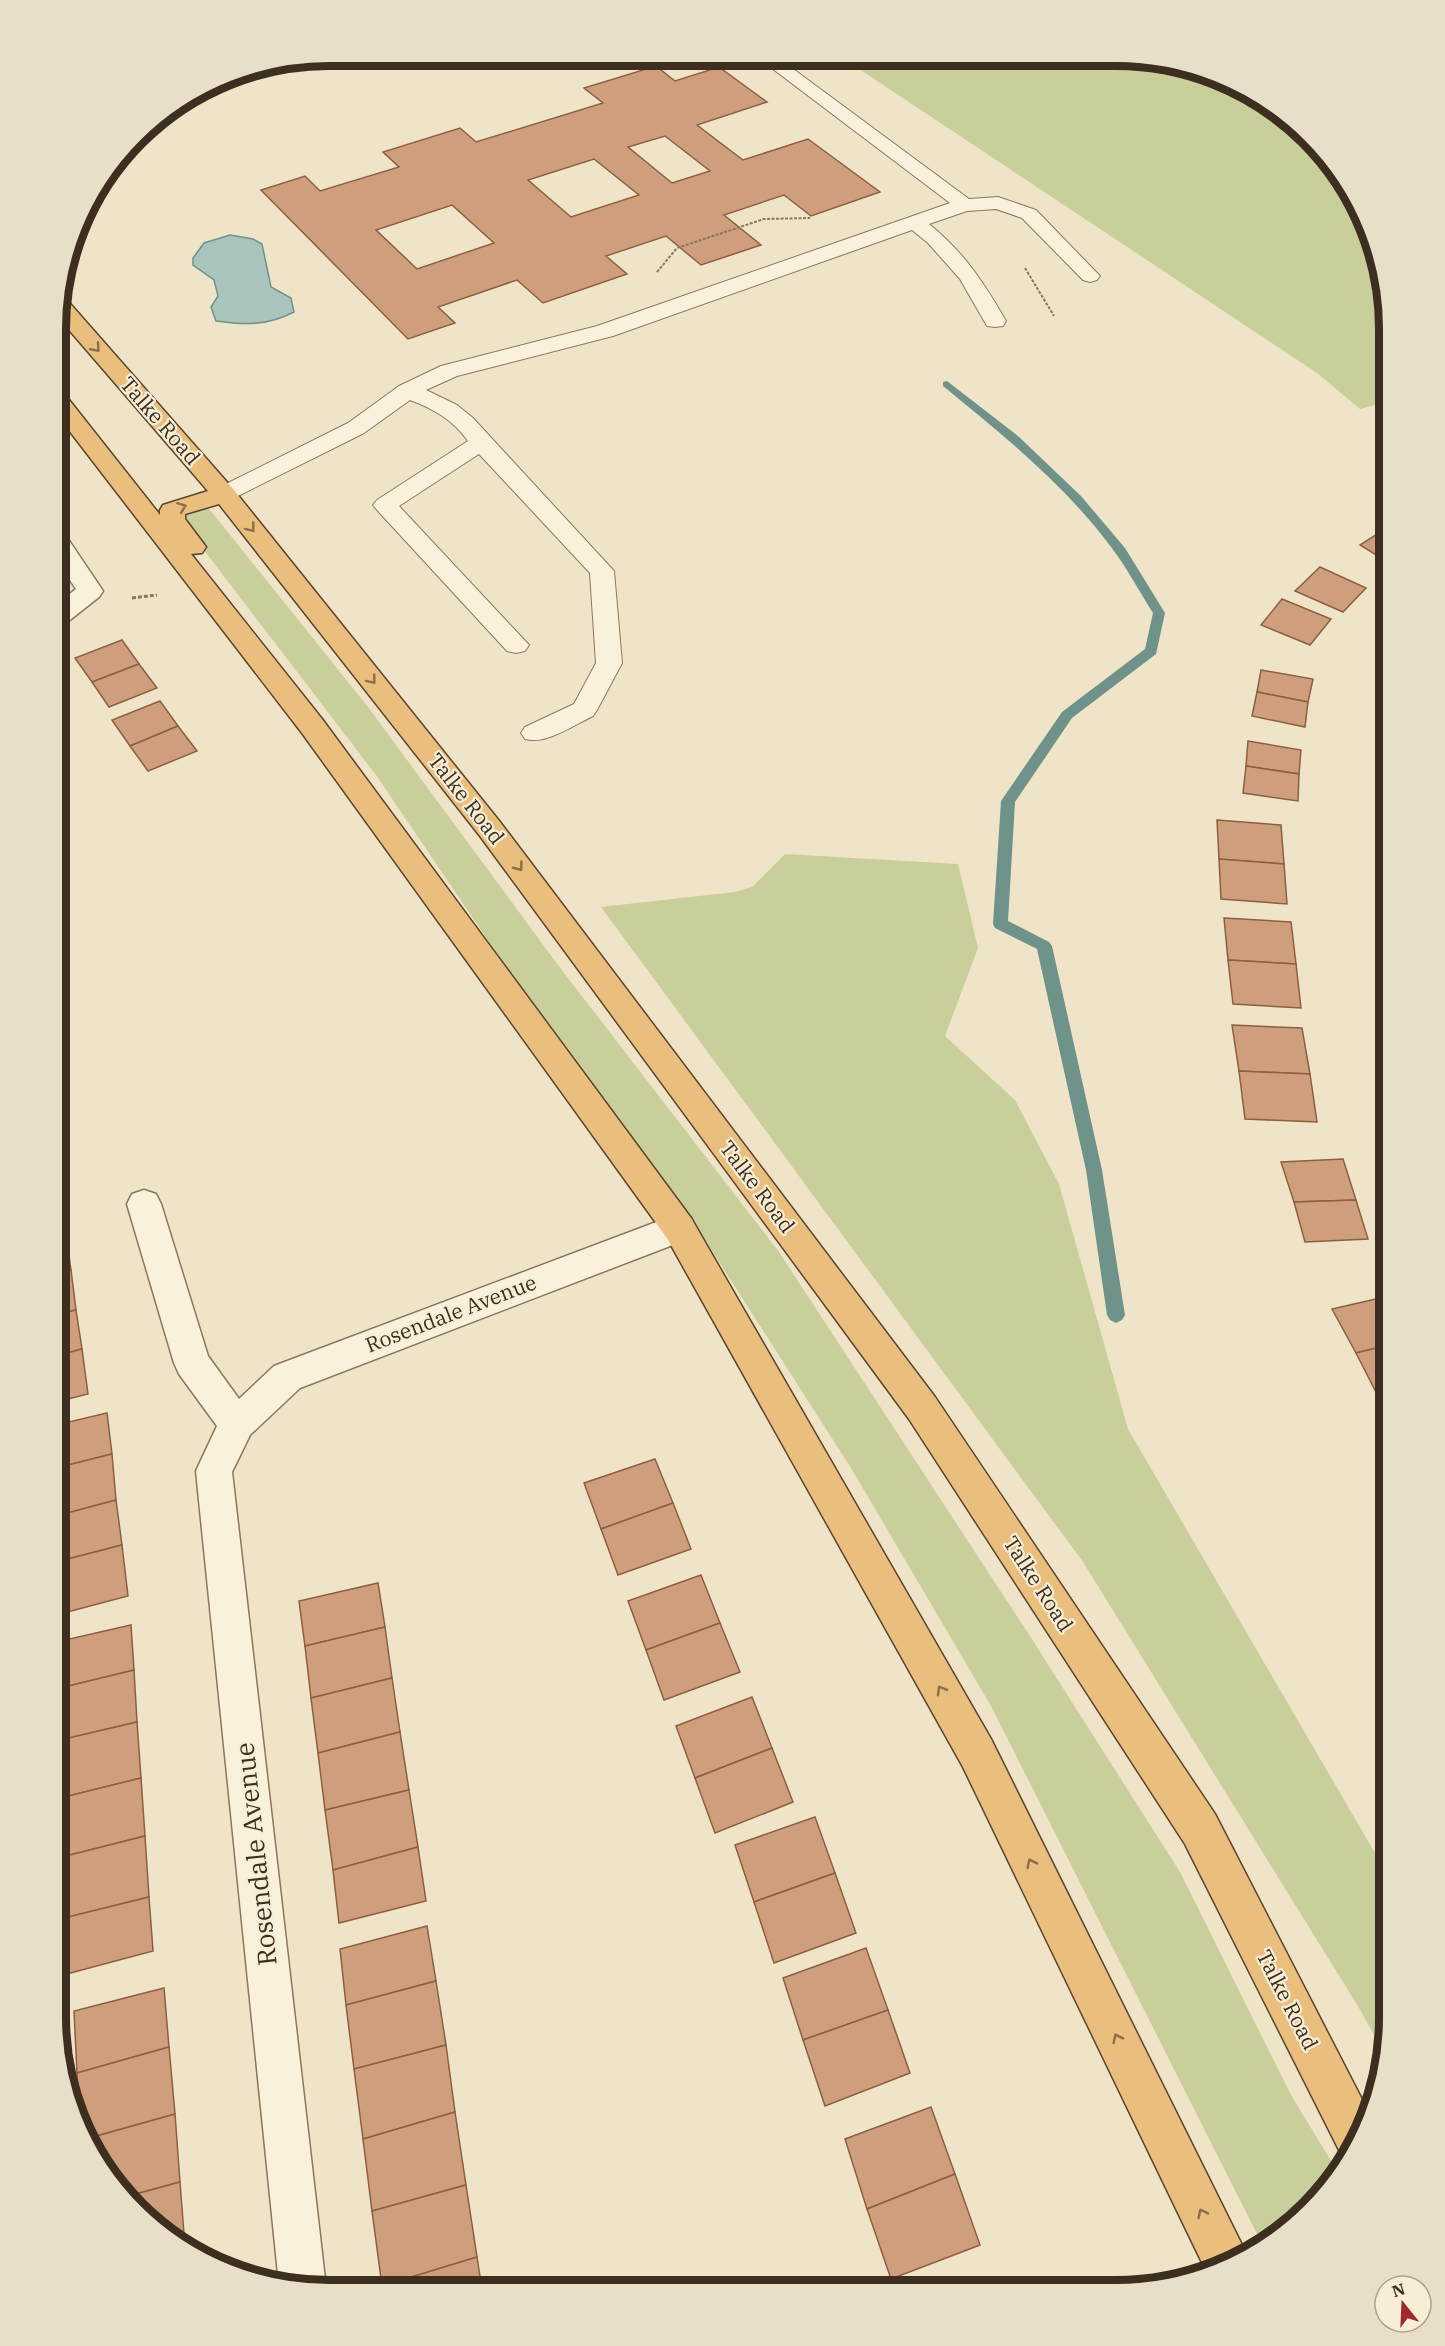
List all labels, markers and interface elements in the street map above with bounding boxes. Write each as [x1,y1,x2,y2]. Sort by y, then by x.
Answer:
one-way arrow [89,341,100,352]
street label: Talke Road [115,370,207,471]
one-way arrow [175,502,186,514]
one-way arrow [244,521,255,532]
one-way arrow [365,674,376,685]
street label: Talke Road [422,747,511,850]
one-way arrow [511,860,522,871]
street label: Talke Road [714,1135,802,1238]
street label: Rosendale Avenue [361,1268,540,1359]
street label: Talke Road [997,1530,1080,1637]
one-way arrow [937,1685,949,1696]
street label: Rosendale Avenue [226,1741,284,1967]
one-way arrow [1027,1858,1038,1869]
street label: Talke Road [1251,1945,1325,2055]
one-way arrow [1112,2033,1124,2044]
one-way arrow [1198,2208,1210,2219]
north arrow [1373,2274,1433,2334]
text: N [1389,2278,1407,2301]

